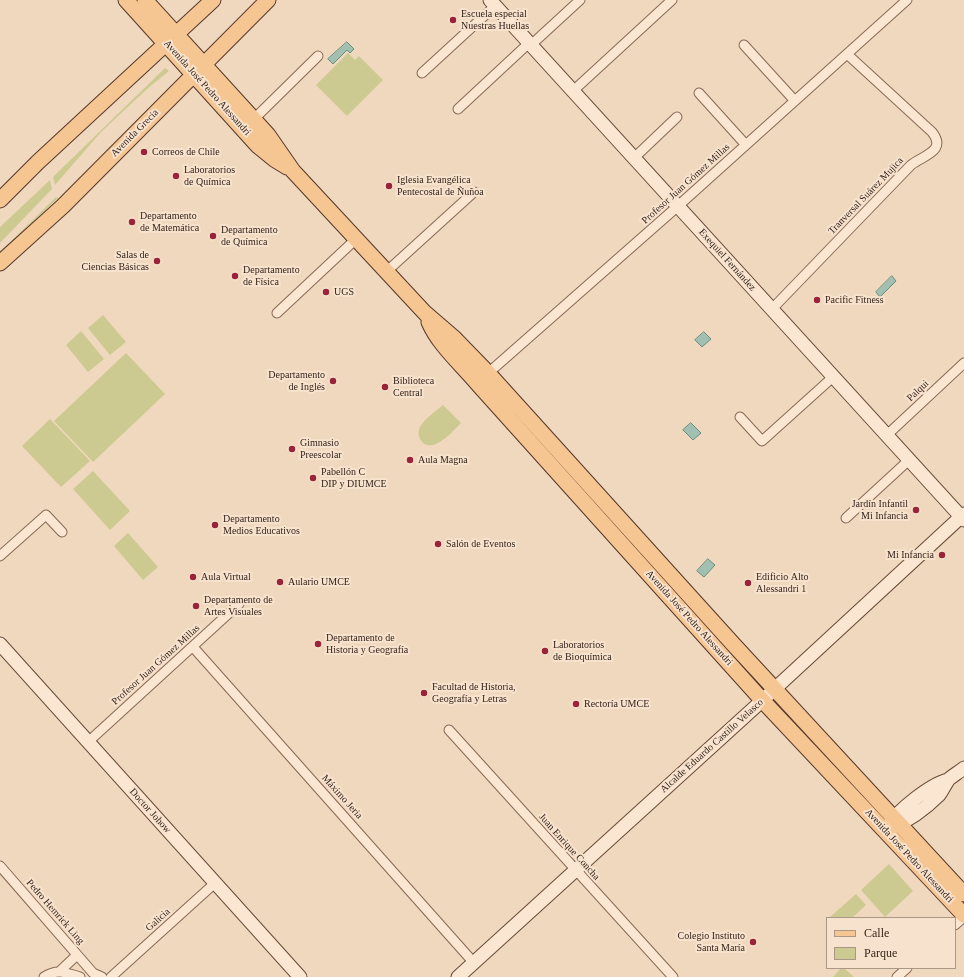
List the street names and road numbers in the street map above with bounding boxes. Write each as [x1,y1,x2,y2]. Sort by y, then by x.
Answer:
street label: Avenida José Pedro Alessandri [161,38,253,138]
street label: Avenida Grecia [109,107,161,159]
street label: Profesor Juan Gómez Millas [640,141,732,227]
street label: Tranversal Suárez Mujica [826,155,906,237]
street label: Exequiel Fernández [696,226,758,294]
street label: Palqui [905,378,931,404]
street label: Avenida José Pedro Alessandri [643,568,735,668]
street label: Profesor Juan Gómez Millas [110,622,202,708]
street label: Alcalde Eduardo Castillo Velasco [658,696,766,796]
street label: Máximo Jeria [319,772,365,822]
street label: Doctor Johow [127,786,173,836]
street label: Avenida José Pedro Alessandri [862,807,956,905]
street label: Juan Enrique Concha [536,811,602,883]
street label: Pedro Hemrick Ling [24,877,86,947]
street label: Galicia [143,906,173,934]

